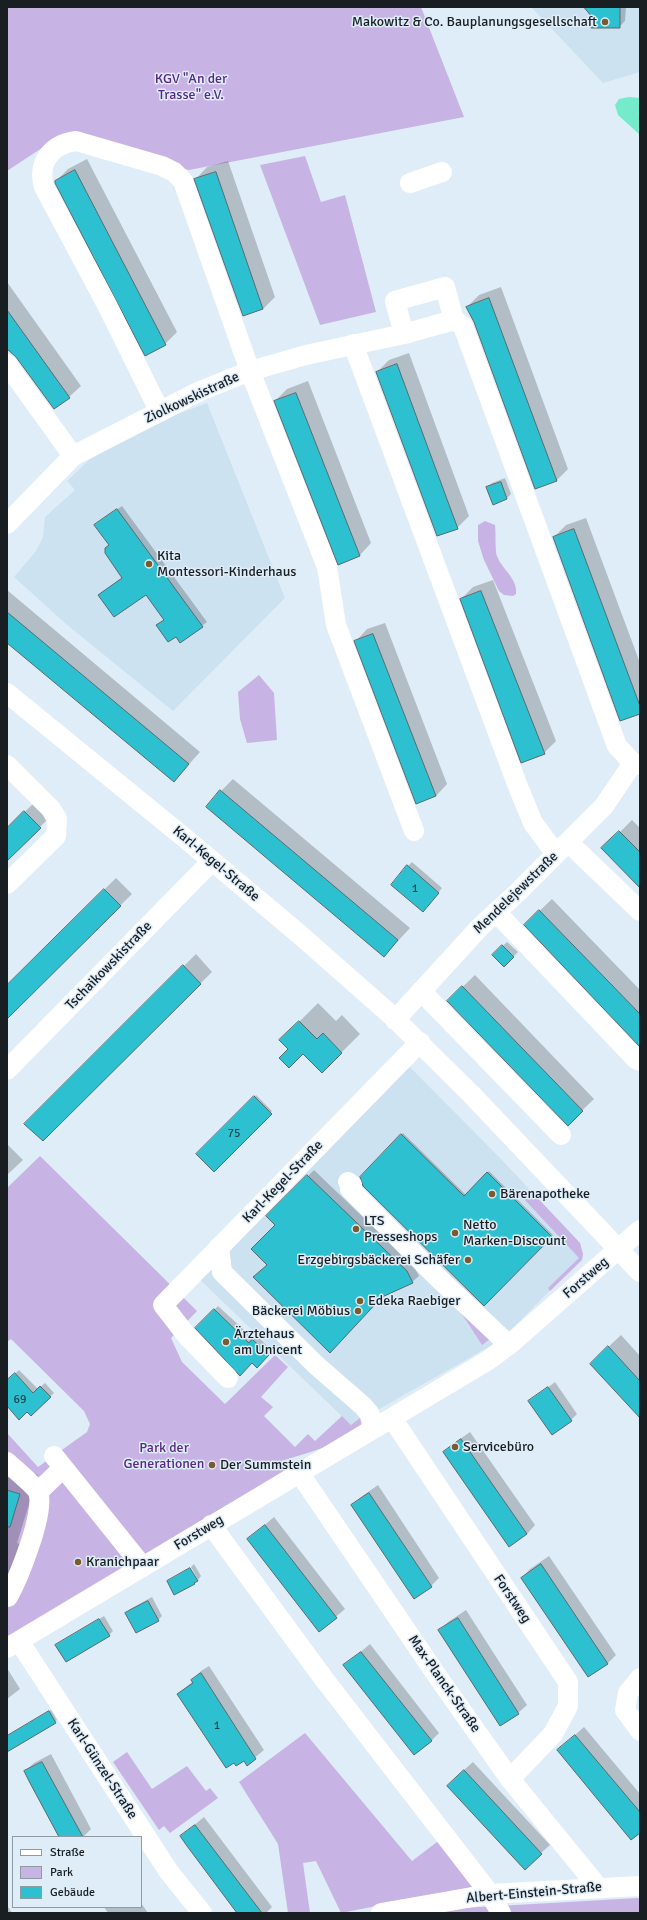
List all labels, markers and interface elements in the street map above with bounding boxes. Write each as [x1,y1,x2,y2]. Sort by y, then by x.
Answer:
place label: Makowitz & Co. Bauplanungsgesellschaft [352,14,597,30]
marker: Makowitz & Co. Bauplanungsgesellschaft [600,17,610,27]
park label: KGV "An der Trasse" e.V. [155,71,227,104]
street label: Ziolkowskistraße [142,369,242,427]
place label: Kita Montessori-Kinderhaus [157,548,296,580]
marker: Kita Montessori-Kinderhaus [144,559,154,569]
street label: Karl-Kegel-Straße [169,823,263,905]
street label: Mendelejewstraße [470,848,562,938]
house number: 1 [412,882,418,896]
street label: Tschaikowskistraße [62,918,156,1014]
house number: 75 [228,1127,240,1141]
street label: Karl-Kegel-Straße [239,1137,327,1227]
place label: Bärenapotheke [500,1186,590,1202]
marker: Bärenapotheke [487,1189,497,1199]
place label: LTS Presseshops [364,1213,437,1246]
place label: Netto Marken-Discount [463,1217,566,1250]
marker: LTS Presseshops [351,1224,361,1234]
marker: Netto Marken-Discount [450,1228,460,1238]
place label: Erzgebirgsbäckerei Schäfer [297,1252,460,1268]
street label: Forstweg [560,1254,612,1302]
marker: Erzgebirgsbäckerei Schäfer [463,1255,473,1265]
place label: Edeka Raebiger [368,1293,460,1309]
marker: Edeka Raebiger [355,1296,365,1306]
place label: Bäckerei Möbius [252,1303,350,1319]
marker: Bäckerei Möbius [353,1306,363,1316]
place label: Ärztehaus am Unicent [234,1326,302,1358]
marker: Ärztehaus am Unicent [221,1337,231,1347]
house number: 69 [14,1393,26,1407]
place label: Servicebüro [463,1439,534,1455]
park label: Park der Generationen [123,1440,205,1472]
marker: Servicebüro [450,1442,460,1452]
place label: Der Summstein [220,1457,311,1473]
marker: Der Summstein [207,1460,217,1470]
street label: Forstweg [171,1512,227,1554]
place label: Kranichpaar [86,1554,159,1570]
marker: Kranichpaar [73,1557,83,1567]
street label: Forstweg [490,1572,534,1626]
street label: Max-Planck-Straße [404,1632,484,1736]
street label: Karl-Günzel-Straße [63,1716,141,1822]
house number: 1 [214,1719,220,1733]
legend [12,1836,142,1908]
text: Straße [50,1845,85,1860]
text: Park [50,1865,73,1880]
street label: Albert-Einstein-Straße [465,1879,603,1907]
text: Gebäude [50,1885,95,1900]

